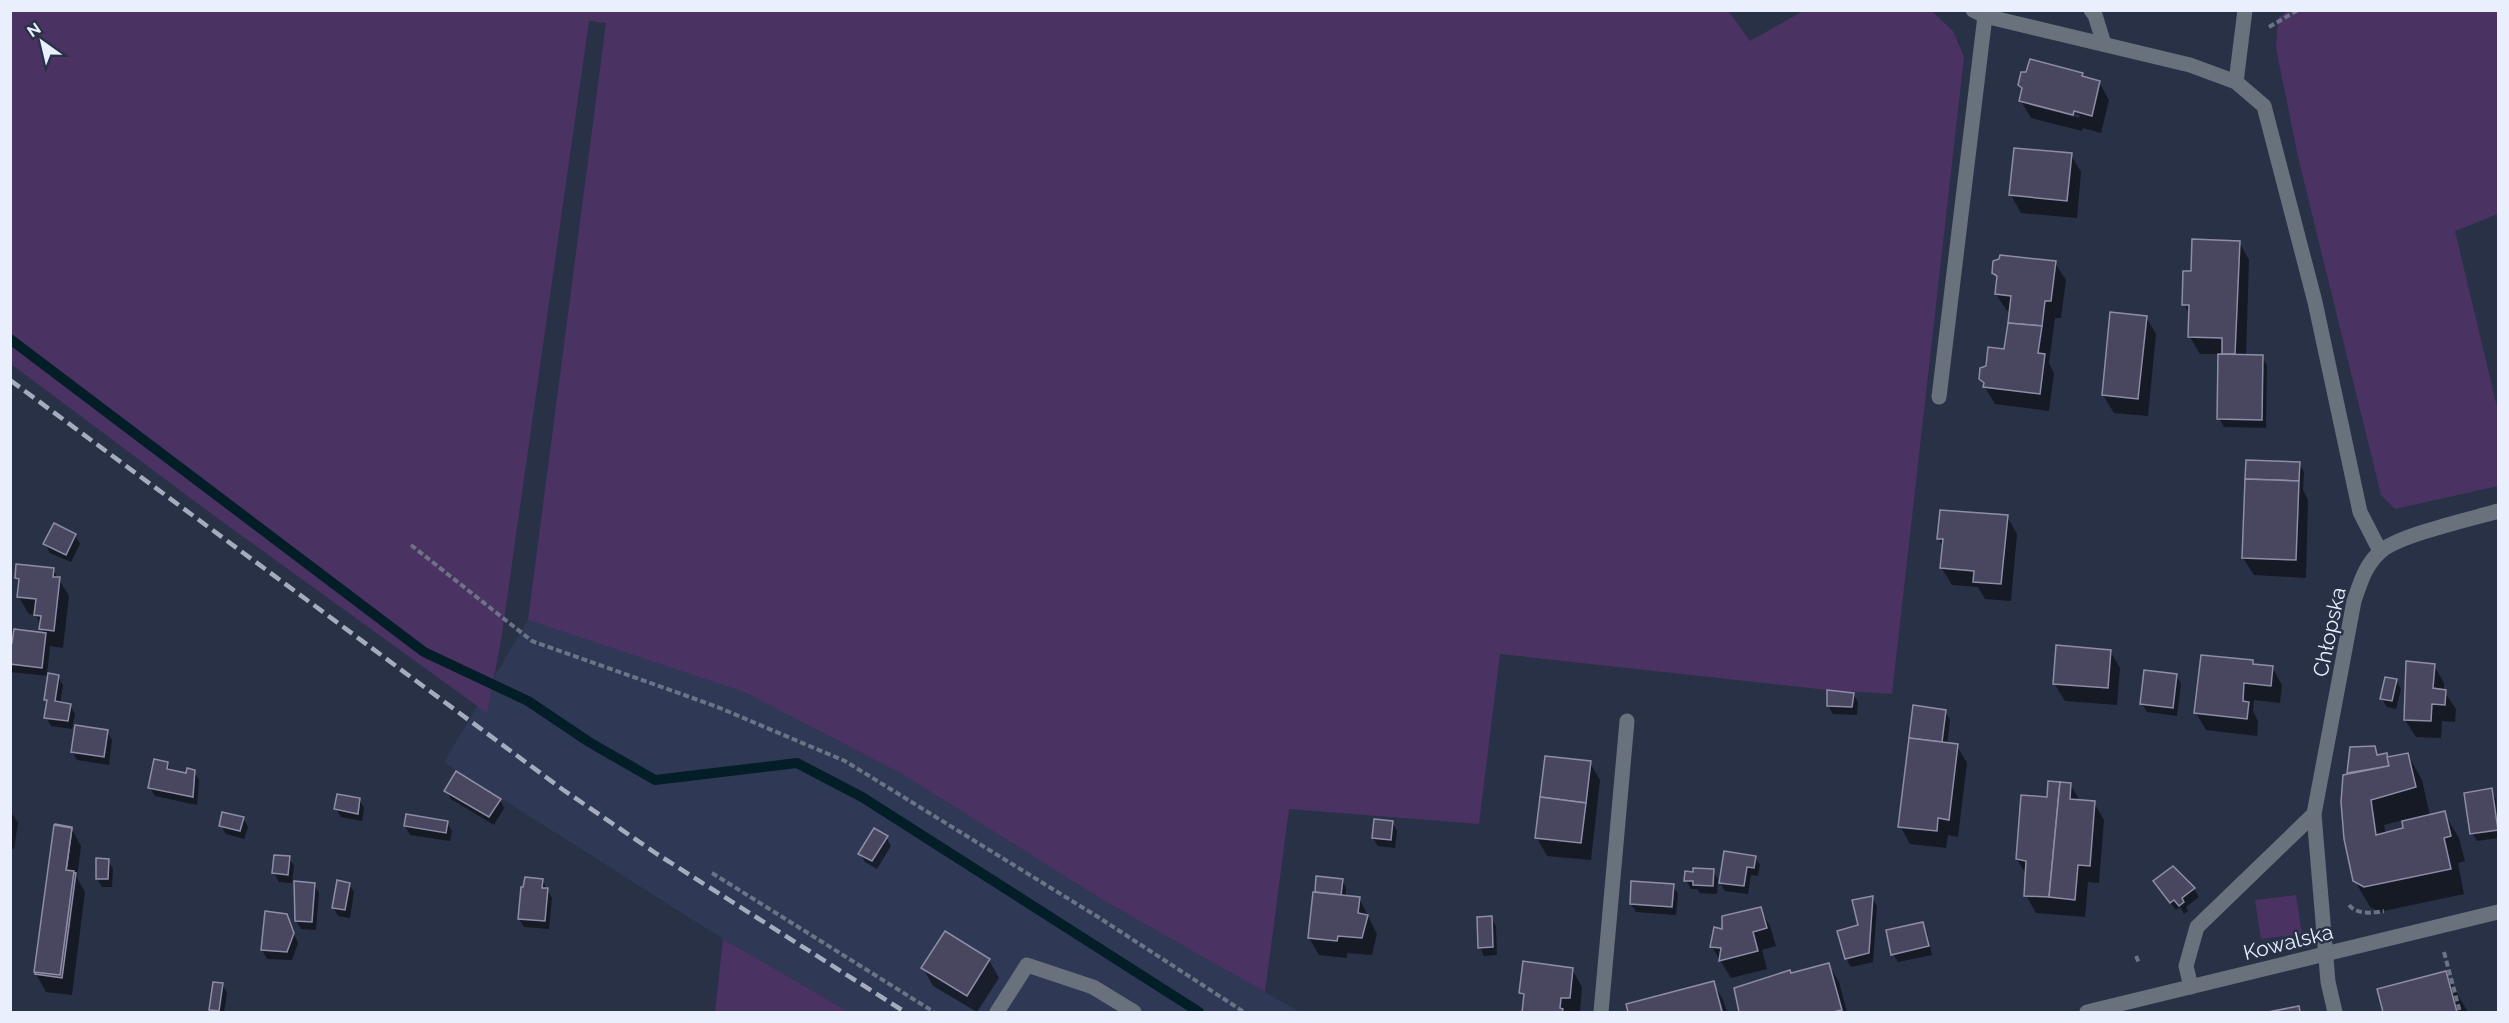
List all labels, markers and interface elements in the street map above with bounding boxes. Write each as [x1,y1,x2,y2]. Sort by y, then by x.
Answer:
north arrow [12,12,72,72]
text: N [24,19,44,41]
street label: Chłopska [2307,585,2351,679]
street label: Kowalska [2241,919,2335,965]

